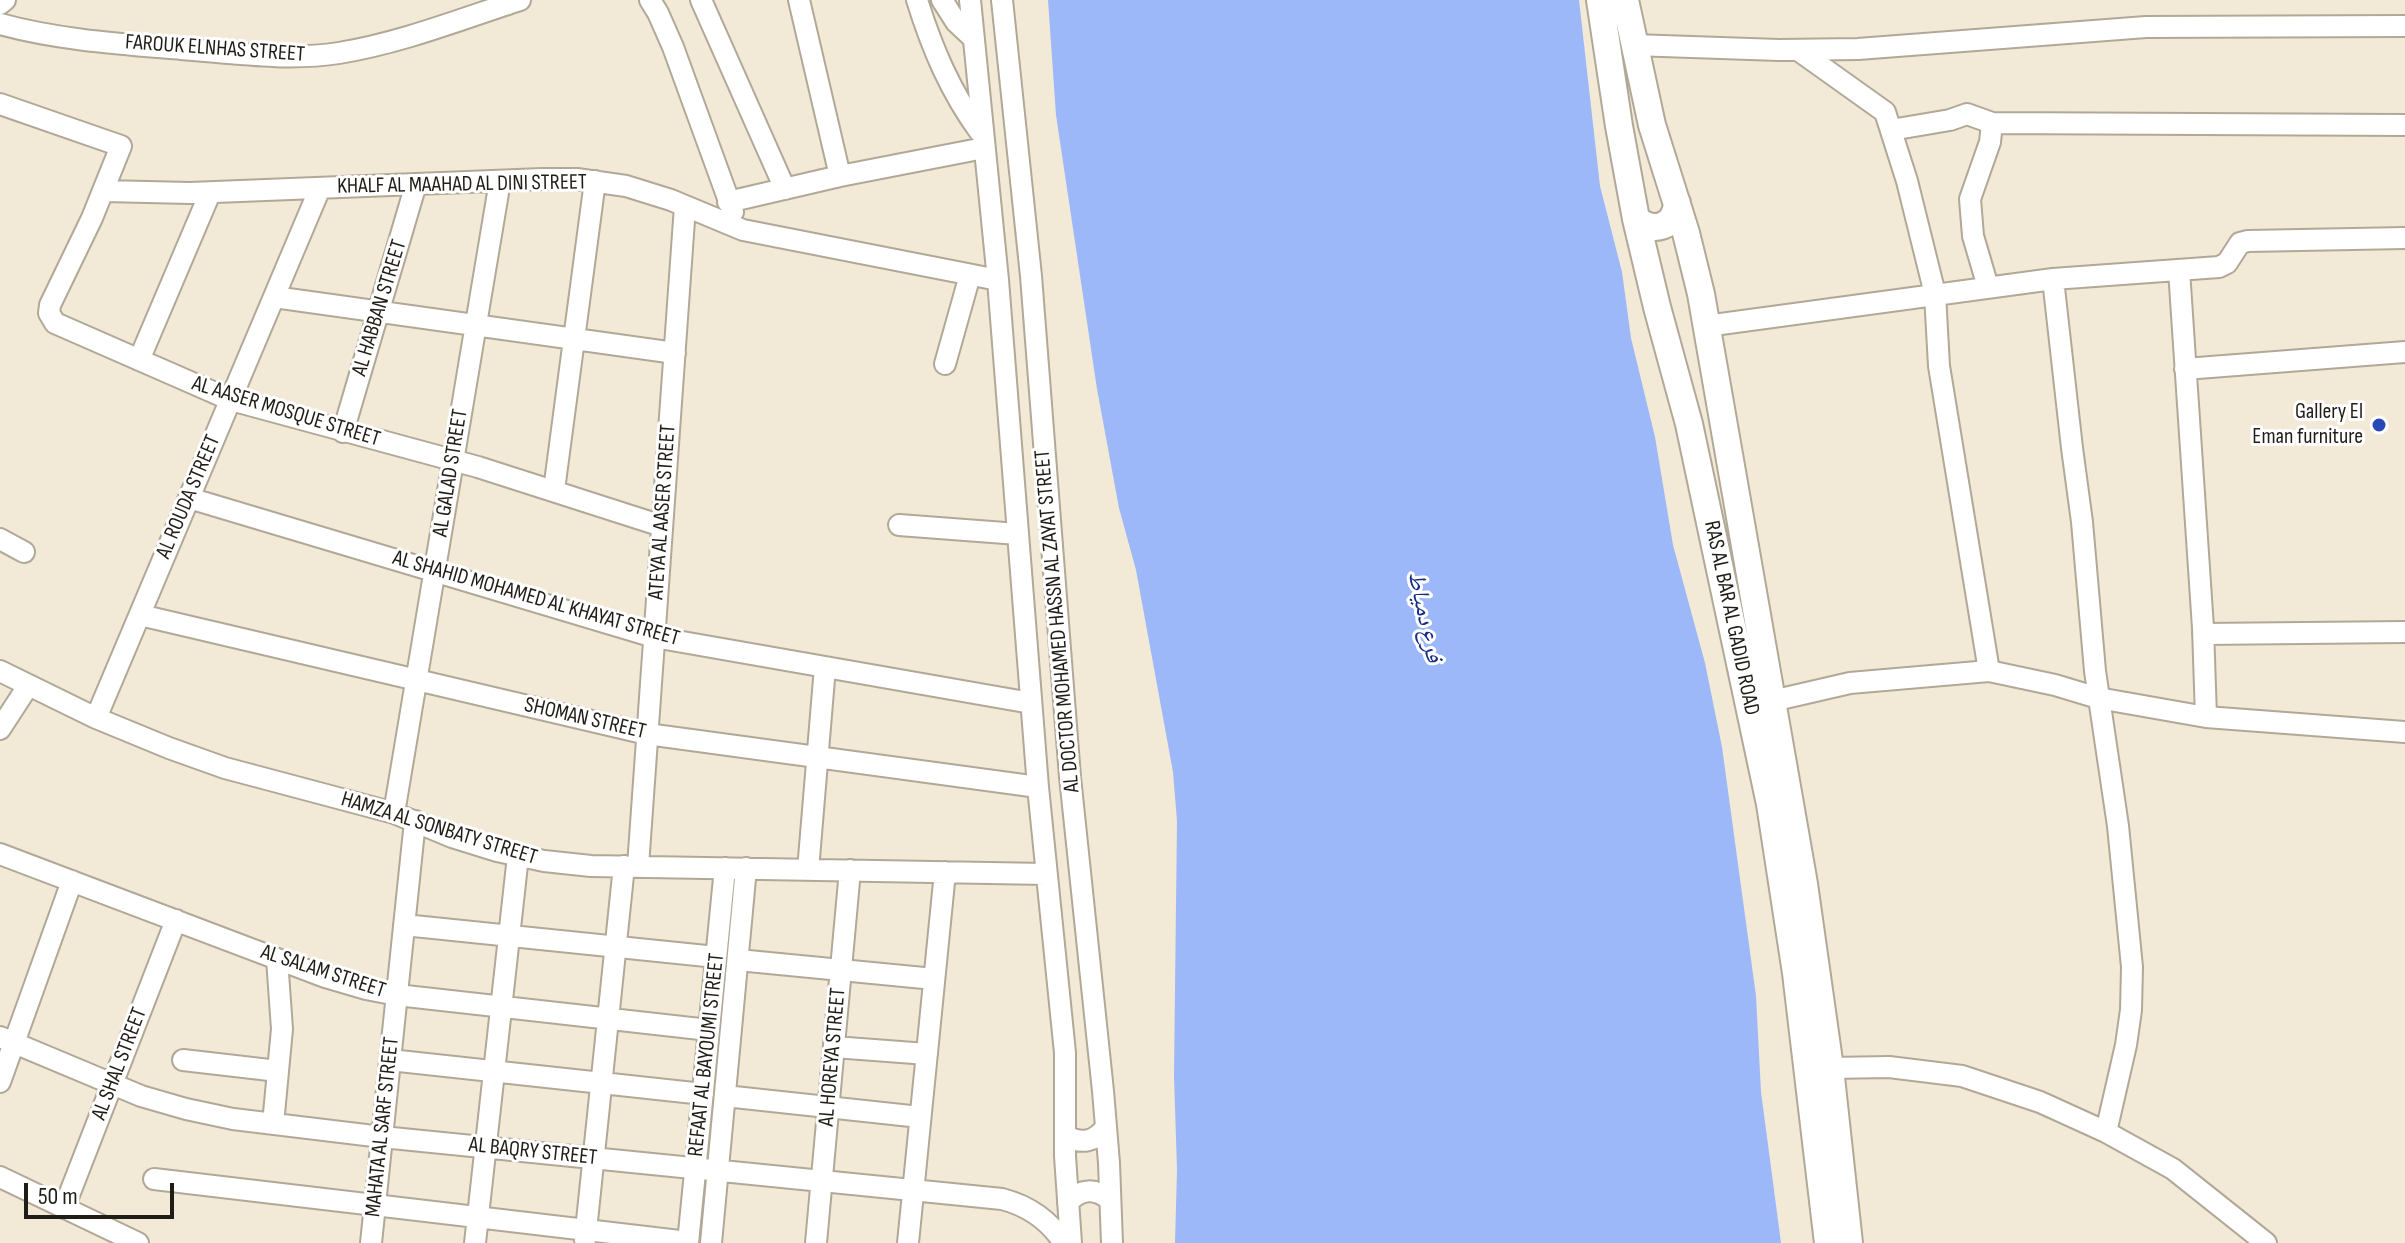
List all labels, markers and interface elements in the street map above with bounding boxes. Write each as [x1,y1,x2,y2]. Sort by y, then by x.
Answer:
street label: FAROUK ELNHAS STREET [124,30,306,68]
street label: KHALF AL MAAHAD AL DINI STREET [337,170,587,200]
street label: AL HABBAN STREET [347,237,413,379]
street label: AL AASER MOSQUE STREET [189,371,383,453]
place label: Gallery El Eman furniture [2252,399,2363,450]
street label: AL GALAD STREET [428,407,474,539]
marker: Gallery El Eman furniture [2370,416,2388,434]
street label: ATEYA AL AASER STREET [644,424,682,600]
street label: AL ROUDA STREET [151,431,227,563]
street label: AL DOCTOR MOHAMED HASSN AL ZAYAT STREET [1030,448,1086,794]
street label: RAS AL BAR AL GADID ROAD [1697,518,1765,718]
street label: AL SHAHID MOHAMED AL KHAYAT STREET [390,545,682,653]
water label: فرع دمياط [1400,569,1448,665]
street label: SHOMAN STREET [522,692,648,746]
street label: HAMZA AL SONBATY STREET [338,787,540,871]
street label: AL SALAM STREET [257,939,389,1005]
street label: REFAAT AL BAYOUMI STREET [683,952,731,1158]
street label: AL HOREYA STREET [814,987,852,1127]
street label: AL SHAL STREET [87,1004,153,1124]
street label: MAHATA AL SARF STREET [360,1036,406,1218]
street label: AL BAQRY STREET [468,1132,598,1172]
scale bar [28,1167,178,1217]
text: 50 m [38,1182,78,1211]

